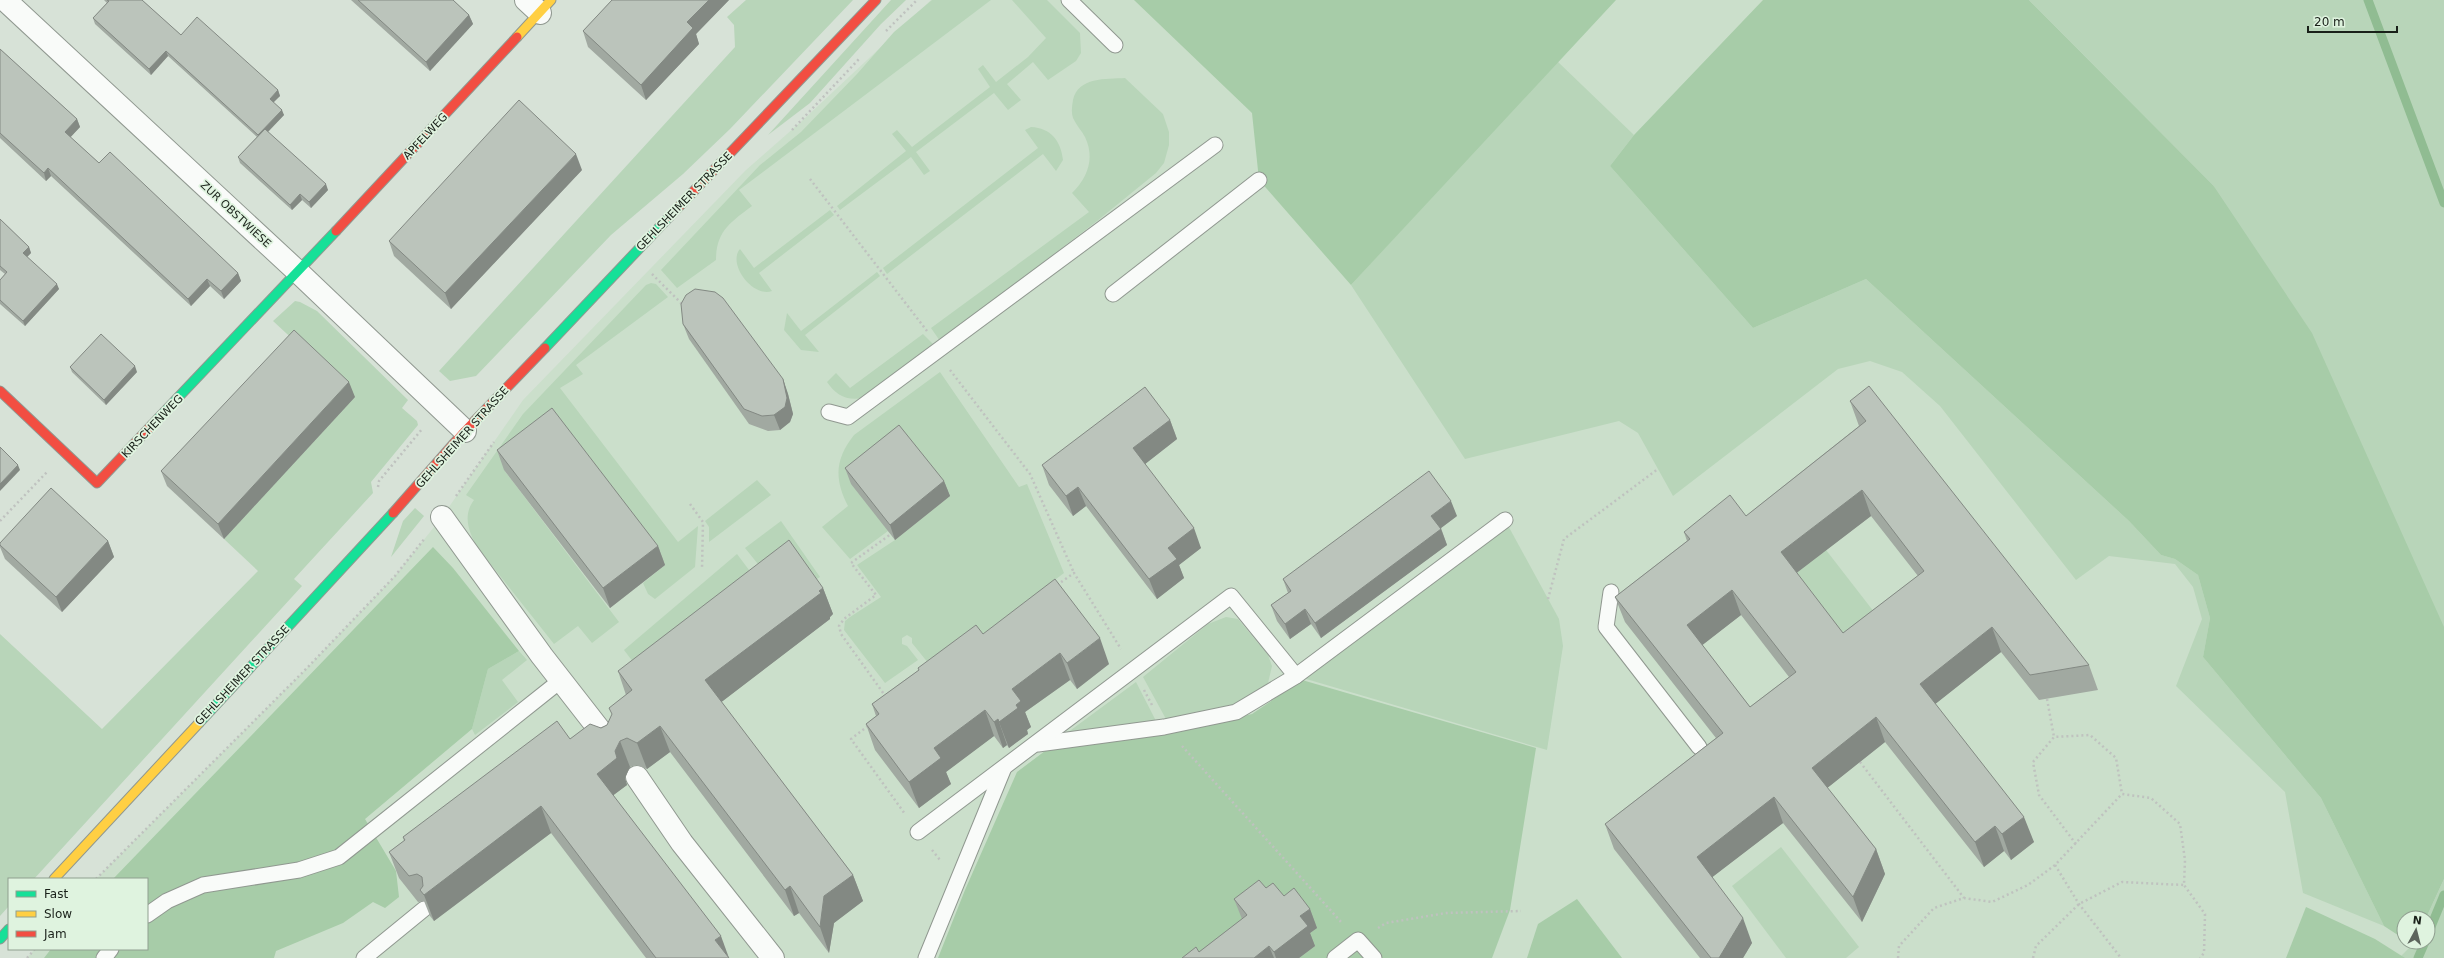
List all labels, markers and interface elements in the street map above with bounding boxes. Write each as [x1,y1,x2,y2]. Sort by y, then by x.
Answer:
scale bar [2308,8,2397,34]
text: 20 m [2314,15,2345,29]
street label: APFELWEG [401,110,450,162]
street label: GEHLSHEIMER STRASSE [634,149,735,253]
street label: ZUR OBSTWIESE [198,178,274,250]
street label: GEHLSHEIMER STRASSE [413,384,511,491]
street label: KIRSCHENWEG [119,392,186,461]
street label: GEHLSHEIMER STRASSE [193,623,292,728]
legend [8,878,148,950]
text: Fast [44,887,68,901]
text: Slow [44,907,72,921]
north arrow [2396,910,2436,950]
text: N [2412,914,2423,928]
text: Jam [43,927,67,941]

